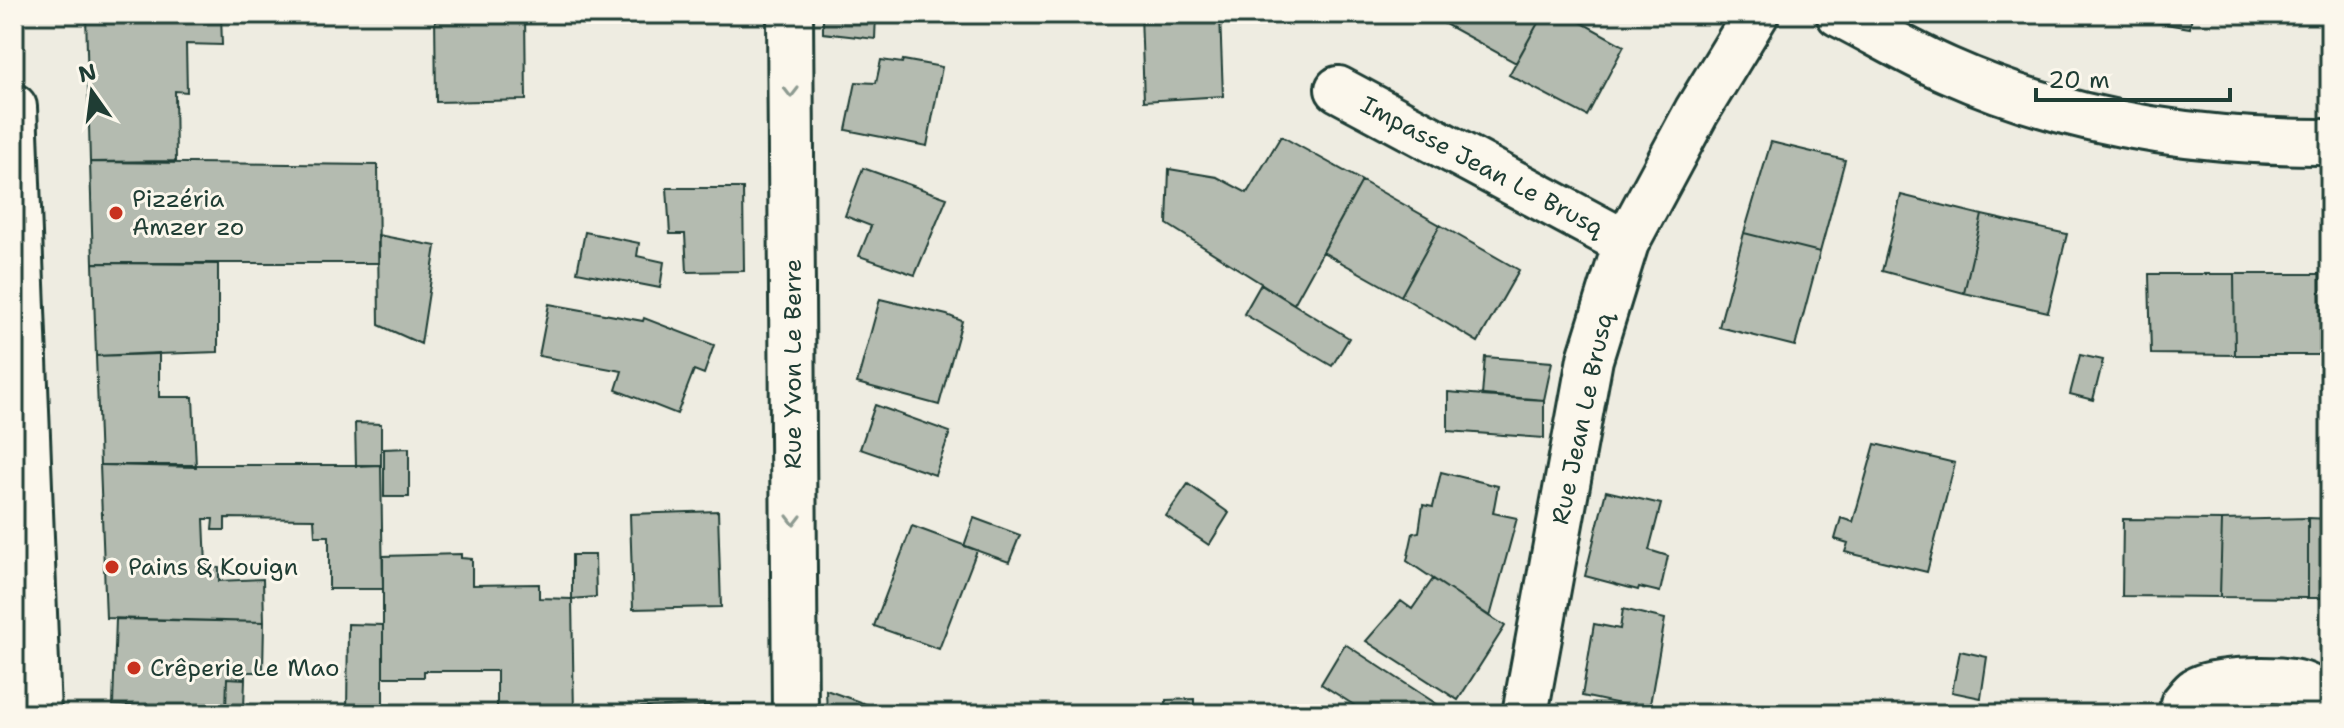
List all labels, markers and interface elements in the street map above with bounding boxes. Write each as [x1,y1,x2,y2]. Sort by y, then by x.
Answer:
north arrow [52,52,132,132]
scale bar [2036,52,2230,102]
text: N [75,57,99,89]
text: 20 m [2048,64,2110,96]
one-way arrow [782,86,800,99]
street label: Impasse Jean Le Brusq [1355,89,1610,244]
place label: Pizzéria Amzer zo [132,183,244,243]
marker: Pizzéria Amzer zo [107,204,125,222]
street label: Rue Yvon Le Berre [777,259,809,469]
street label: Rue Jean Le Brusq [1544,309,1620,527]
one-way arrow [785,514,803,527]
place label: Pains & Kouign [128,551,298,583]
marker: Pains & Kouign [103,558,121,576]
place label: Crêperie Le Mao [150,652,339,684]
marker: Crêperie Le Mao [125,659,143,677]

